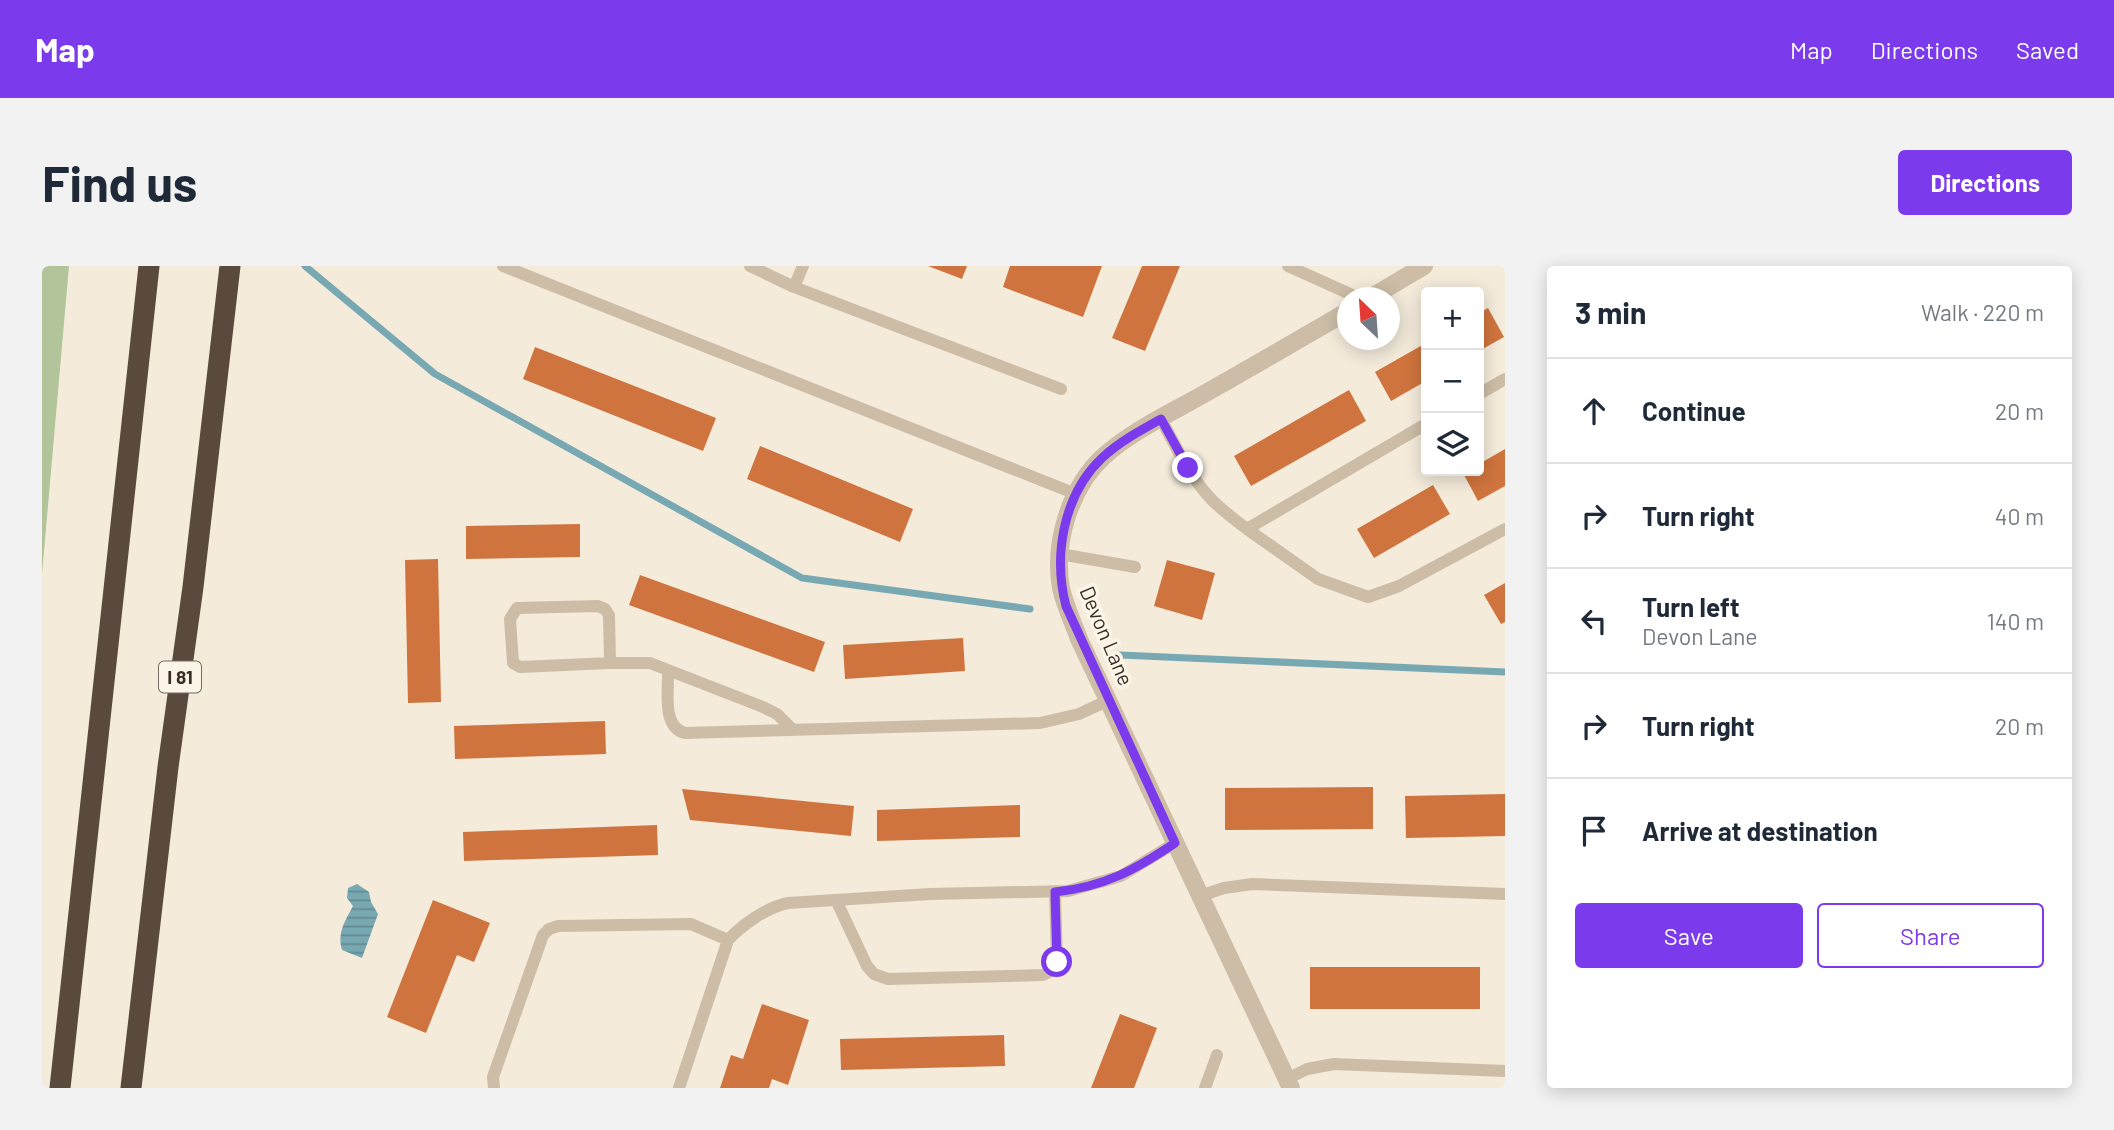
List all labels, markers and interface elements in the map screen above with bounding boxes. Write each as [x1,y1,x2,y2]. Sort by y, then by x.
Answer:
text: Map [35,29,95,69]
text: Map [1790,35,1833,64]
text: Directions [1871,35,1978,64]
text: Saved [2016,35,2079,64]
button: Directions [1898,150,2072,215]
text: Find us [42,153,197,212]
north arrow [1337,287,1400,350]
map controls [1421,287,1484,476]
button: + [1421,287,1484,350]
text: 3 min [1575,294,1646,330]
text: Walk · 220 m [1921,298,2044,326]
button: − [1421,350,1484,413]
icon: ahead [1575,392,1613,430]
text: Continue [1642,395,1746,426]
text: 20 m [1995,397,2044,425]
button: layers [1421,413,1484,476]
route end [1172,452,1203,483]
icon: right [1575,497,1613,535]
text: Turn right [1642,500,1755,531]
text: 40 m [1995,502,2044,530]
street label: Devon Lane [1075,582,1140,689]
text: Turn left [1642,591,1740,622]
icon: left [1575,602,1613,640]
text: 140 m [1987,607,2044,635]
text: Devon Lane [1642,622,1758,650]
road number: I 81 [159,662,201,692]
icon: right [1575,707,1613,745]
text: Turn right [1642,710,1755,741]
text: 20 m [1995,712,2044,740]
icon: arrive [1575,812,1613,850]
text: Arrive at destination [1642,815,1878,846]
button: Save [1575,903,1803,968]
button: Share [1817,903,2044,968]
route start [1041,946,1072,977]

